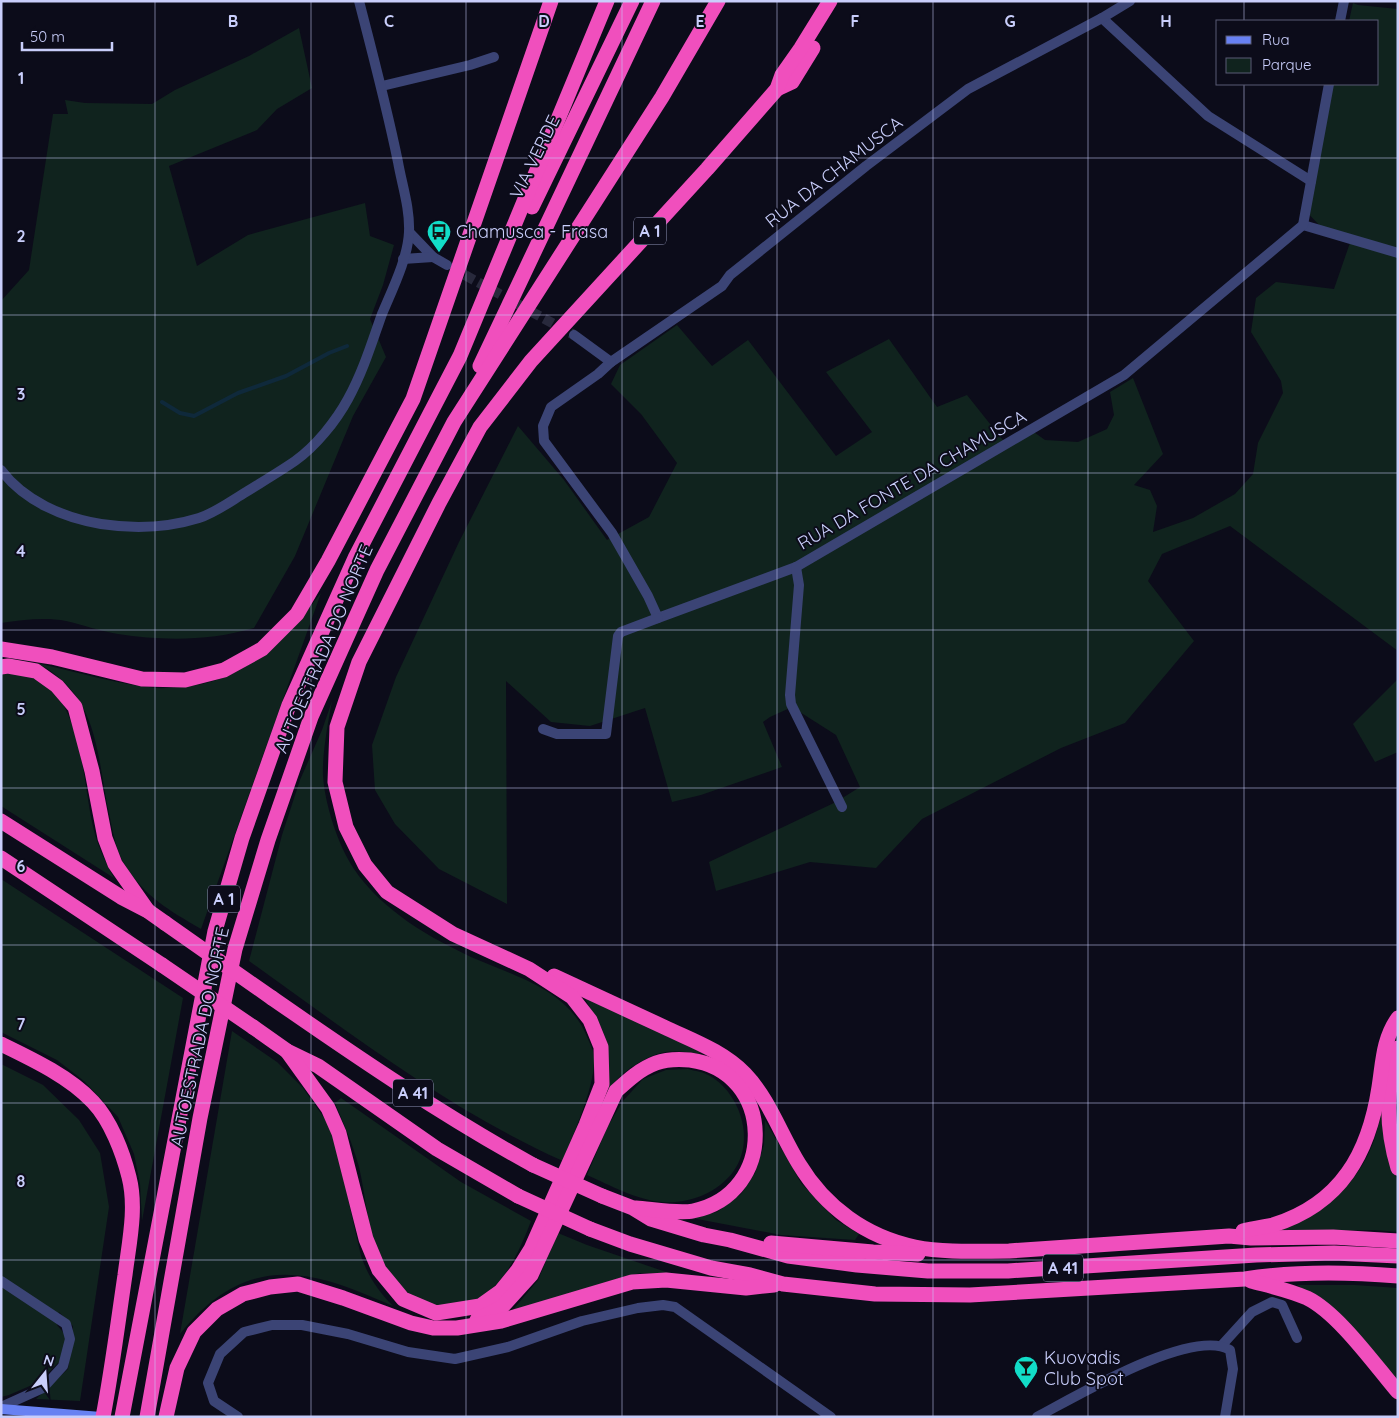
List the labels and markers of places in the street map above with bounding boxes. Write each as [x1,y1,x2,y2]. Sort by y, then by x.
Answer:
bus stop icon: Chamusca - Frasa [426,219,452,253]
place label: Chamusca - Frasa [456,220,608,243]
place label: Kuovadis Club Spot [1044,1346,1124,1390]
bar icon: Kuovadis Club Spot [1013,1355,1039,1389]

